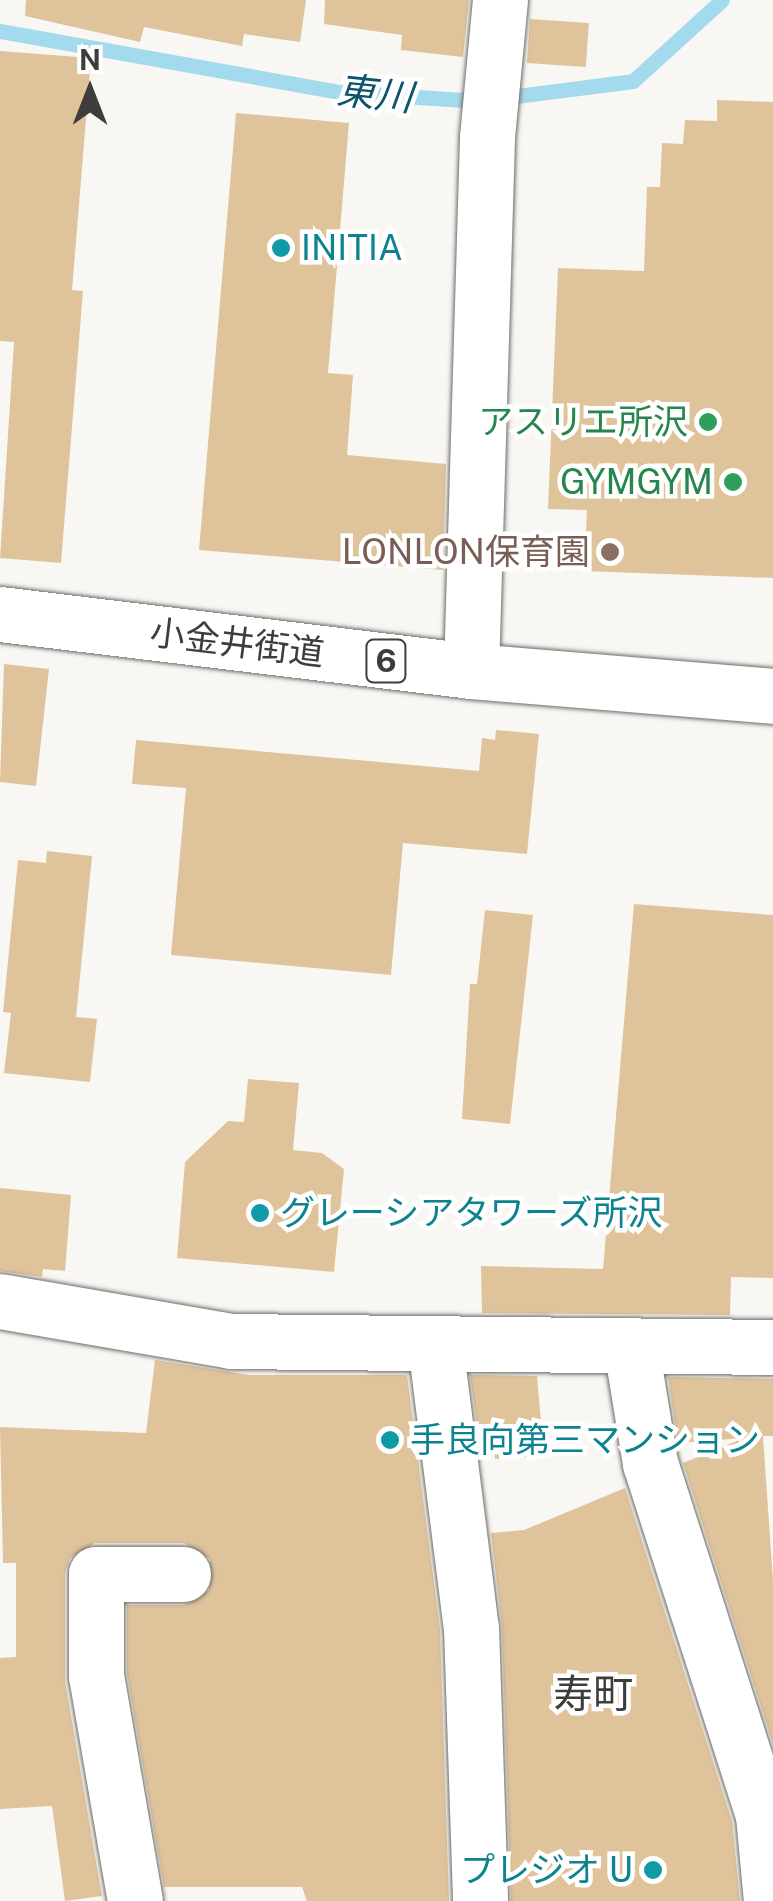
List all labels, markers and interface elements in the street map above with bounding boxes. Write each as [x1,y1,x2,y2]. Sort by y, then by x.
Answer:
north arrow [40,40,140,140]
text: N [79,43,101,76]
water label: 東川 [335,67,415,121]
place label: INITIA [301,227,403,269]
marker: INITIA [270,237,292,259]
place label: アスリエ所沢 [478,401,688,443]
marker: アスリエ所沢 [697,411,719,433]
place label: GYMGYM [560,461,713,503]
marker: GYMGYM [722,471,744,493]
place label: LONLON保育園 [342,531,590,573]
marker: LONLON保育園 [599,541,621,563]
street label: 小金井街道 [148,611,326,675]
road number: 6 [364,634,408,688]
place label: グレーシアタワーズ所沢 [280,1192,665,1234]
marker: グレーシアタワーズ所沢 [249,1202,271,1224]
place label: 手良向第三マンション [410,1419,760,1461]
marker: 手良向第三マンション [379,1429,401,1451]
district label: 寿町 [553,1670,633,1718]
place label: プレジオ U [460,1849,633,1891]
marker: プレジオ U [642,1859,664,1881]

